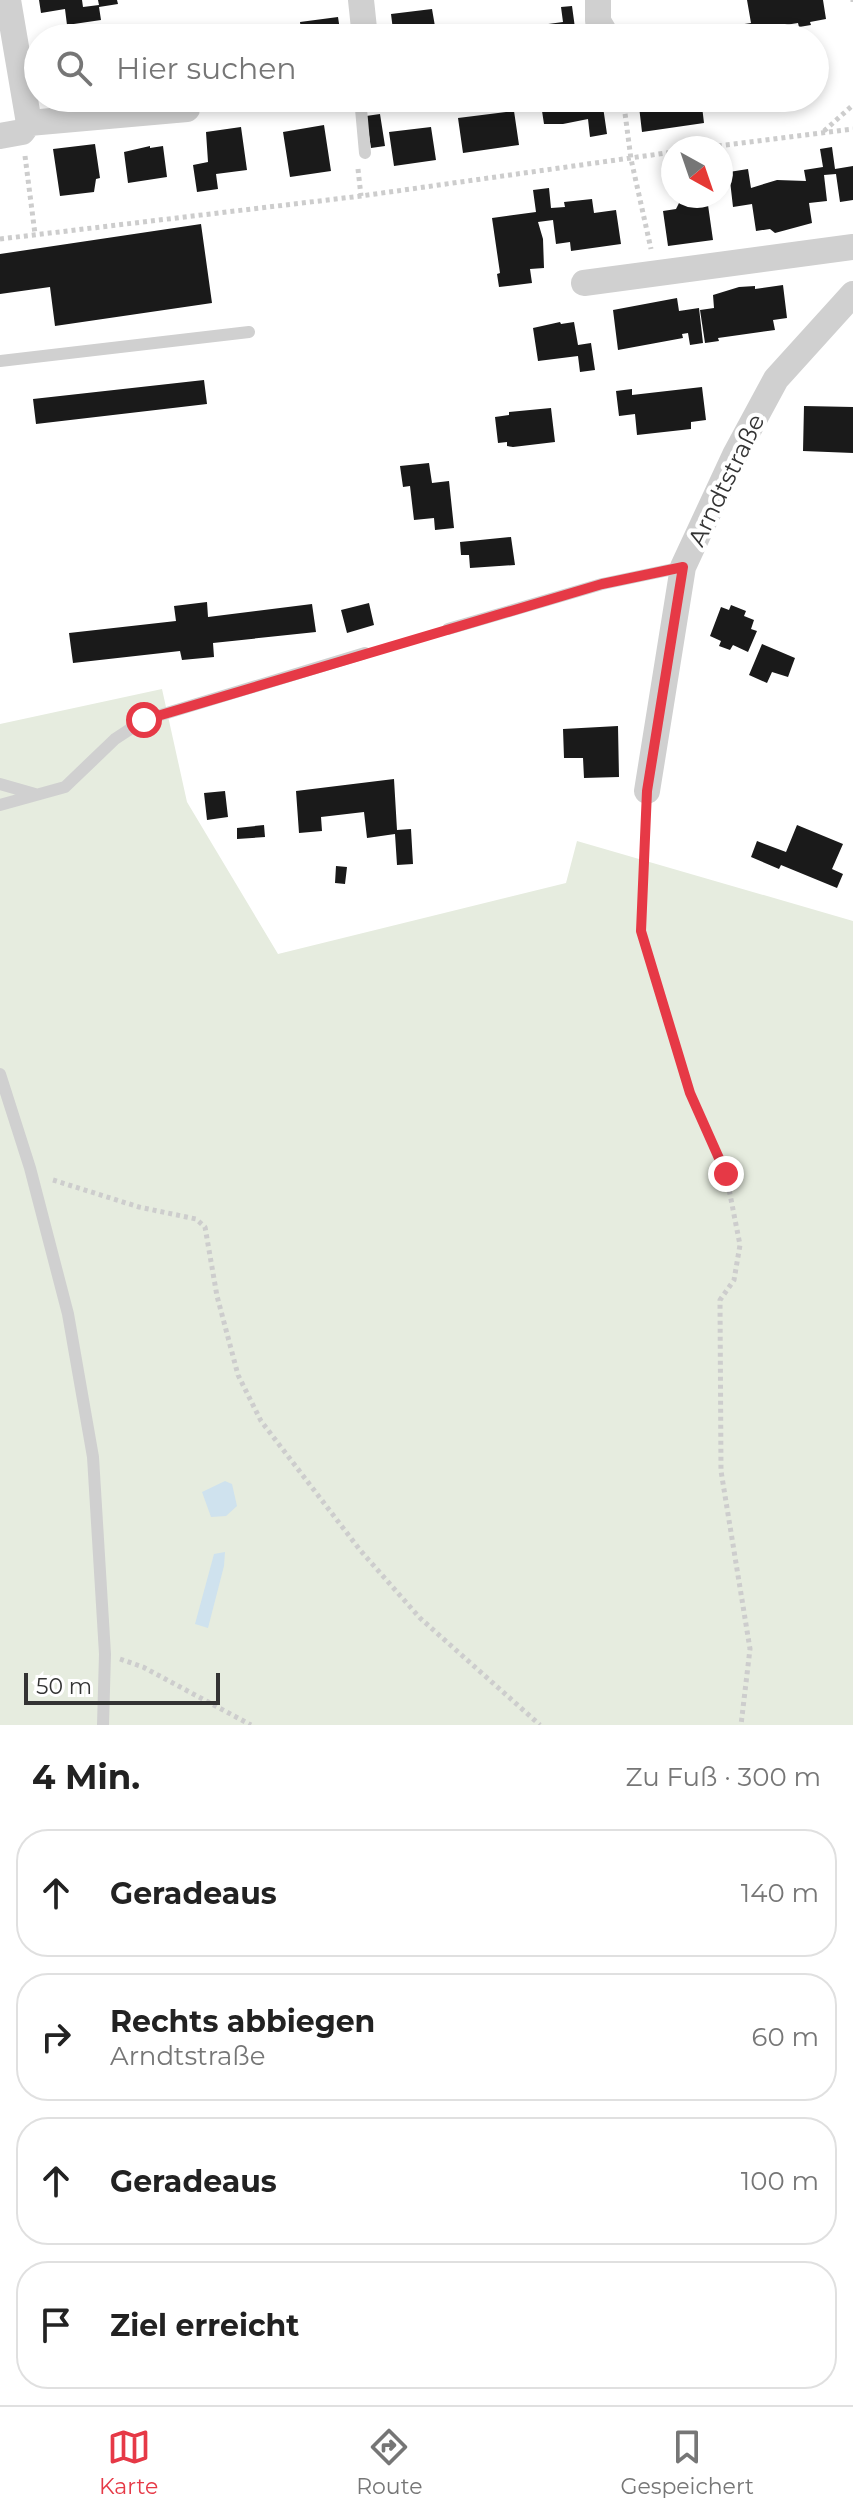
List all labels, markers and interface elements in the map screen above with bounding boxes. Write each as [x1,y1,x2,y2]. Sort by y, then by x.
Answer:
search box [24,24,829,112]
icon: search [52,46,96,90]
text: Hier suchen [116,50,297,87]
north arrow [661,136,733,208]
street label: Arndtstraße [682,409,770,551]
route start [126,702,162,738]
route end [708,1156,744,1192]
scale bar [24,1669,220,1705]
text: 50 m [36,1673,92,1700]
text: 4 Min. [32,1756,140,1798]
text: Zu Fuß · 300 m [625,1761,821,1793]
icon: ahead [34,1871,78,1915]
text: Geradeaus [110,1875,277,1912]
text: 140 m [741,1877,819,1909]
text: Rechts abbiegen [110,2003,375,2040]
icon: right [34,2015,78,2059]
text: 60 m [752,2021,819,2053]
text: Arndtstraße [110,2040,265,2072]
icon: ahead [34,2159,78,2203]
text: Geradeaus [110,2163,277,2200]
text: 100 m [741,2165,819,2197]
icon: arrive [34,2303,78,2347]
text: Ziel erreicht [110,2307,299,2344]
tab: Karte [99,2425,158,2500]
tab: Route [356,2425,422,2500]
tab: Gespeichert [620,2425,754,2500]

